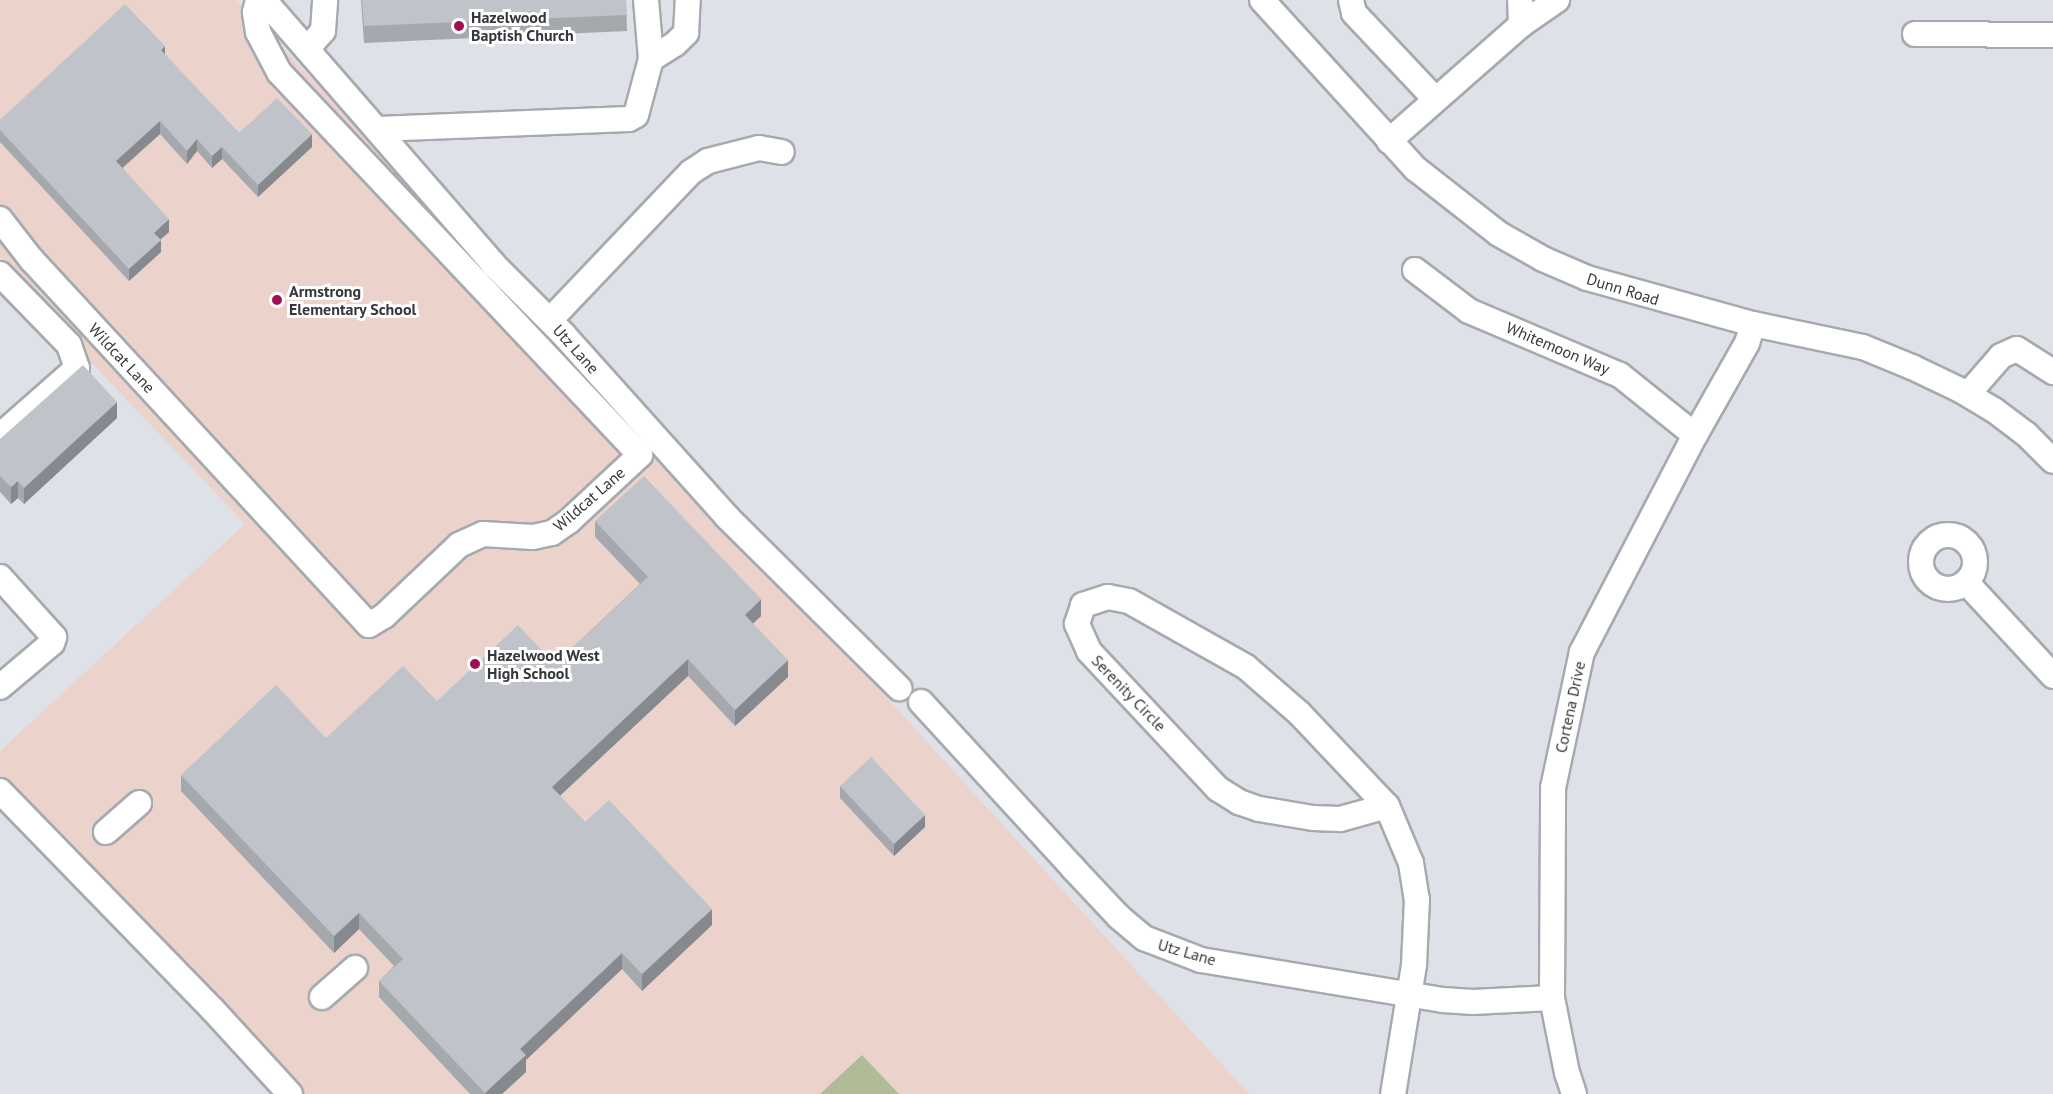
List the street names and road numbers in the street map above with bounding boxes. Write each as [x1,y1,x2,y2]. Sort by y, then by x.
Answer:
street label: Dunn Road [1584,269,1662,309]
street label: Whitemoon Way [1503,318,1613,378]
street label: Wildcat Lane [85,319,159,397]
street label: Utz Lane [549,320,603,378]
street label: Wildcat Lane [549,463,629,535]
street label: Serenity Circle [1088,651,1170,735]
street label: Cortena Drive [1551,659,1589,755]
street label: Utz Lane [1155,934,1219,970]

